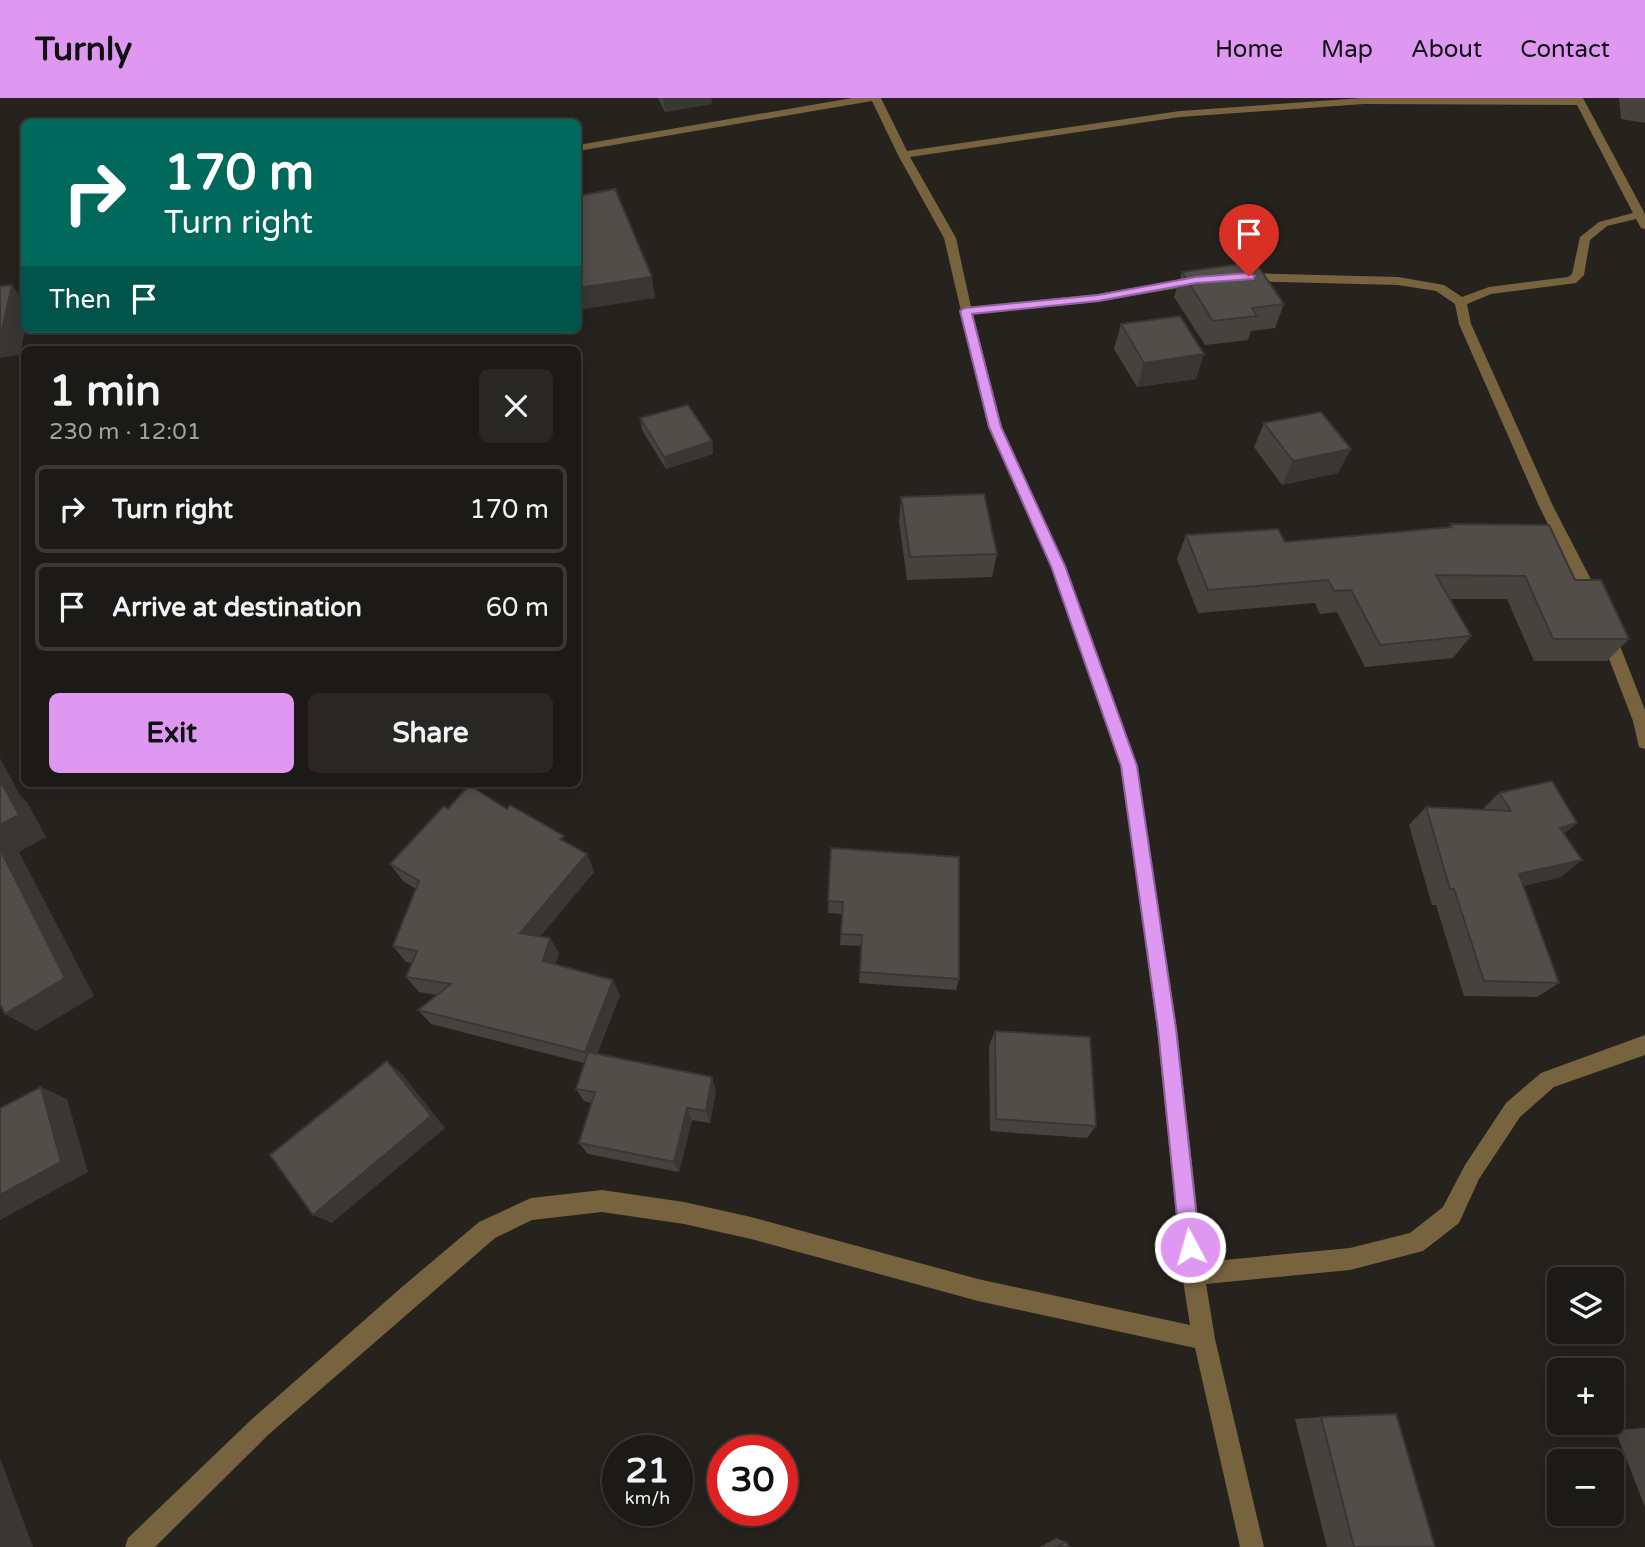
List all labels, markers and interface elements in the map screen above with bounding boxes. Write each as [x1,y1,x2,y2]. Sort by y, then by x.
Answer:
text: Turnly [35,30,132,69]
text: Home [1215,35,1283,64]
text: Map [1321,35,1373,64]
text: About [1411,35,1482,64]
text: Contact [1520,35,1610,64]
text: 170 m [164,144,314,203]
icon: right [49,147,140,238]
text: Turn right [164,204,313,242]
pin [1219,204,1279,276]
icon: arrive [1230,215,1268,253]
icon: arrive [125,280,163,318]
text: Then [49,284,111,315]
text: 1 min [49,366,161,417]
button: close [479,369,553,443]
text: 230 m · 12:01 [49,418,201,446]
icon: right [53,490,91,528]
text: Turn right [112,494,233,525]
text: 170 m [469,494,549,525]
icon: arrive [53,588,91,626]
text: Arrive at destination [112,592,362,623]
text: 60 m [486,592,549,623]
button: Exit [49,693,294,773]
button: Share [308,693,553,773]
position arrow [1153,1210,1227,1284]
map controls [1547,1267,1624,1526]
button: layers [1547,1267,1624,1344]
button: + [1547,1358,1624,1435]
speed limit sign: 30 [707,1435,798,1526]
button: − [1547,1449,1624,1526]
text: 21 [626,1450,669,1492]
text: km/h [625,1487,670,1509]

